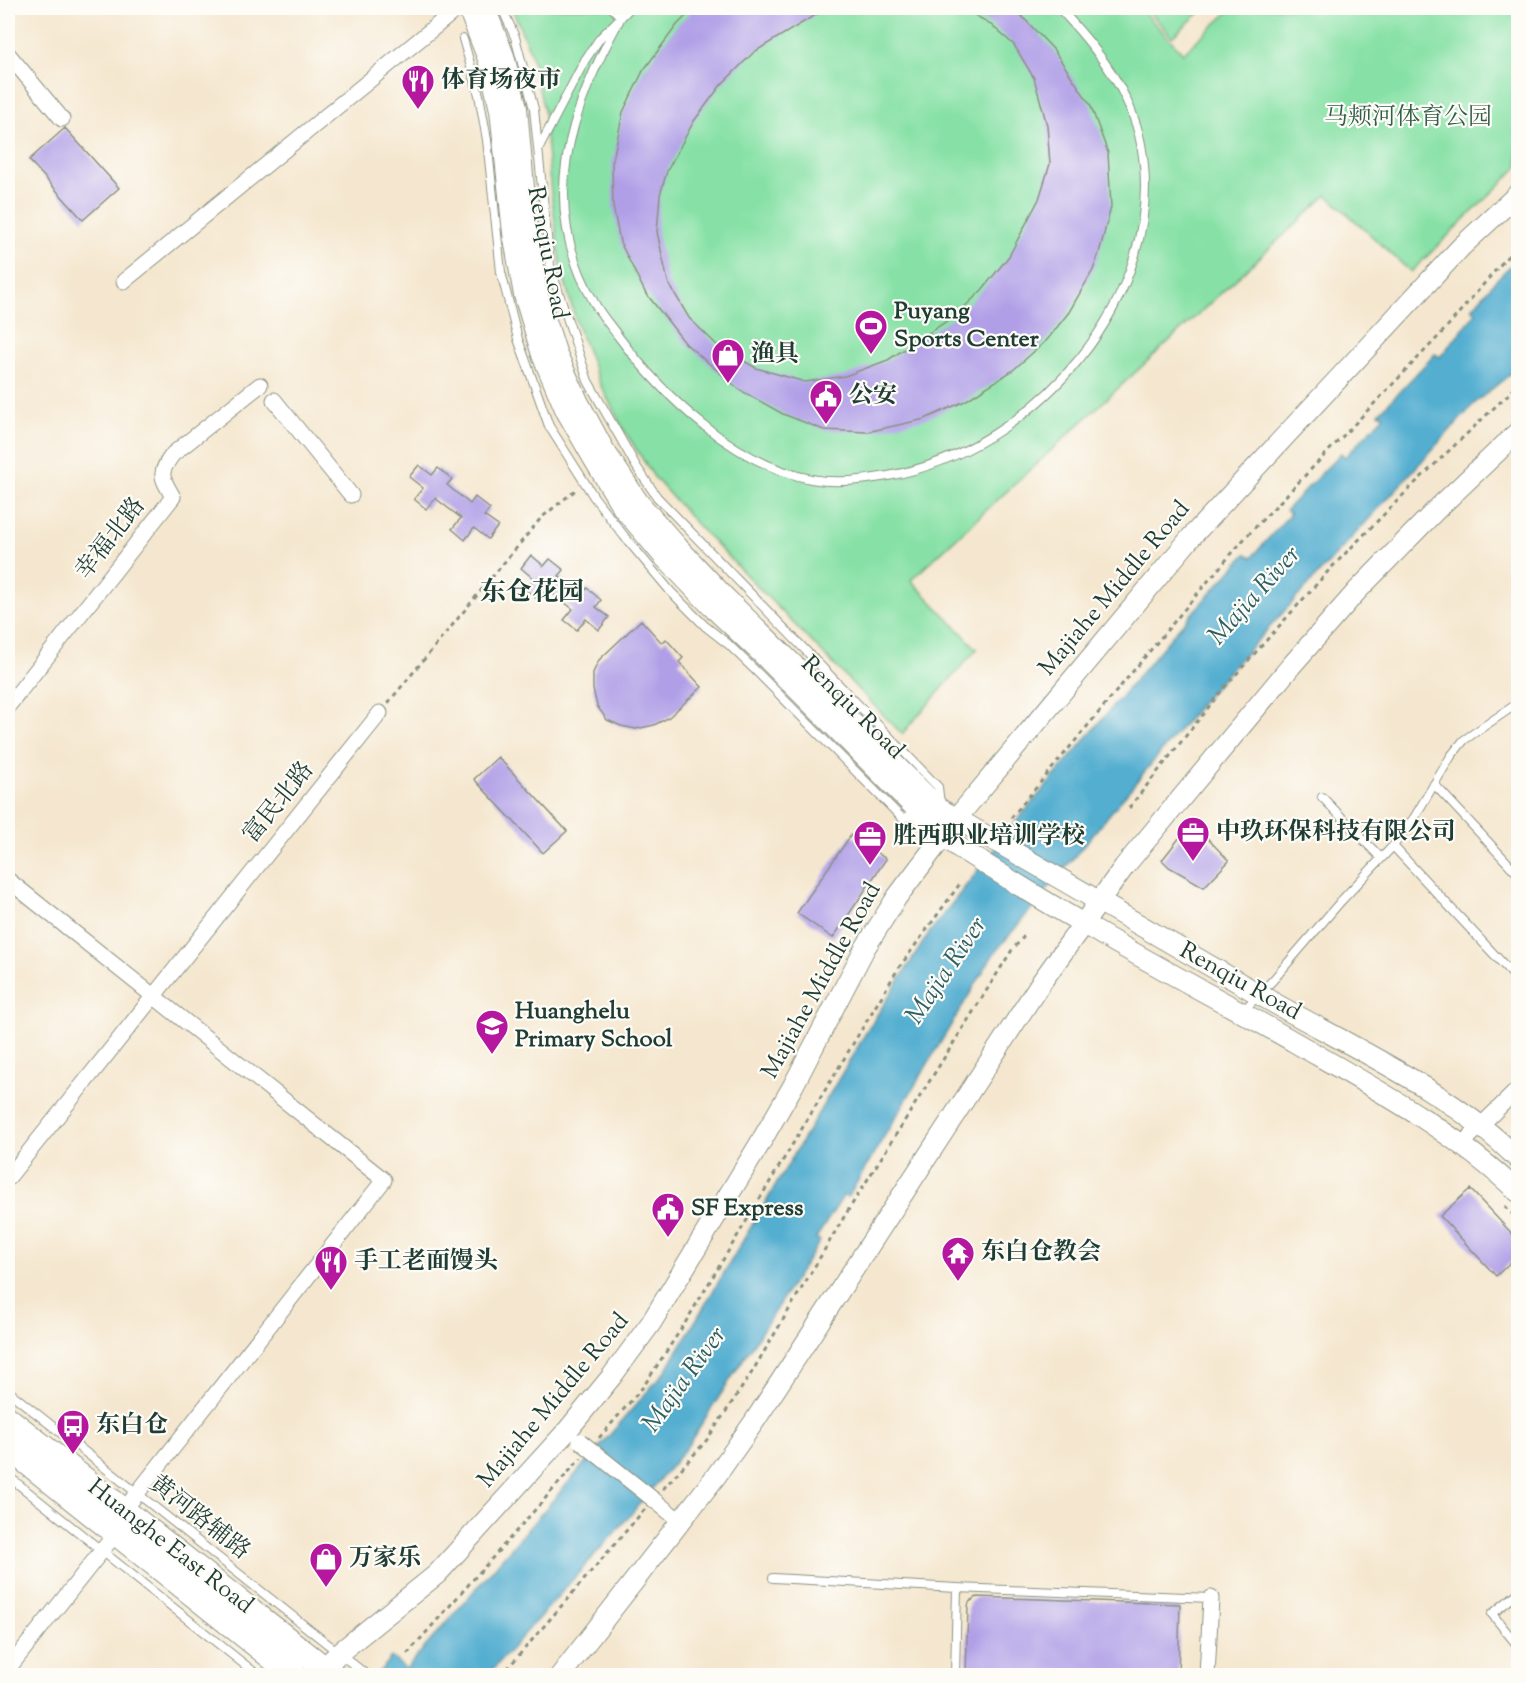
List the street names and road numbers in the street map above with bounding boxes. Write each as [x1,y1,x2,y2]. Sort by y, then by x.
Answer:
street label: Renqiu Road [517,184,577,323]
street label: 幸福北路 [68,491,154,587]
street label: Majiahe Middle Road [1031,494,1199,684]
street label: Renqiu Road [792,648,912,768]
street label: 富民北路 [236,755,322,851]
street label: Majiahe Middle Road [754,876,890,1085]
street label: Renqiu Road [1173,934,1308,1030]
street label: Majiahe Middle Road [470,1306,638,1496]
street label: 黄河路辅路 [141,1468,257,1568]
street label: Huanghe East Road [80,1471,260,1623]

